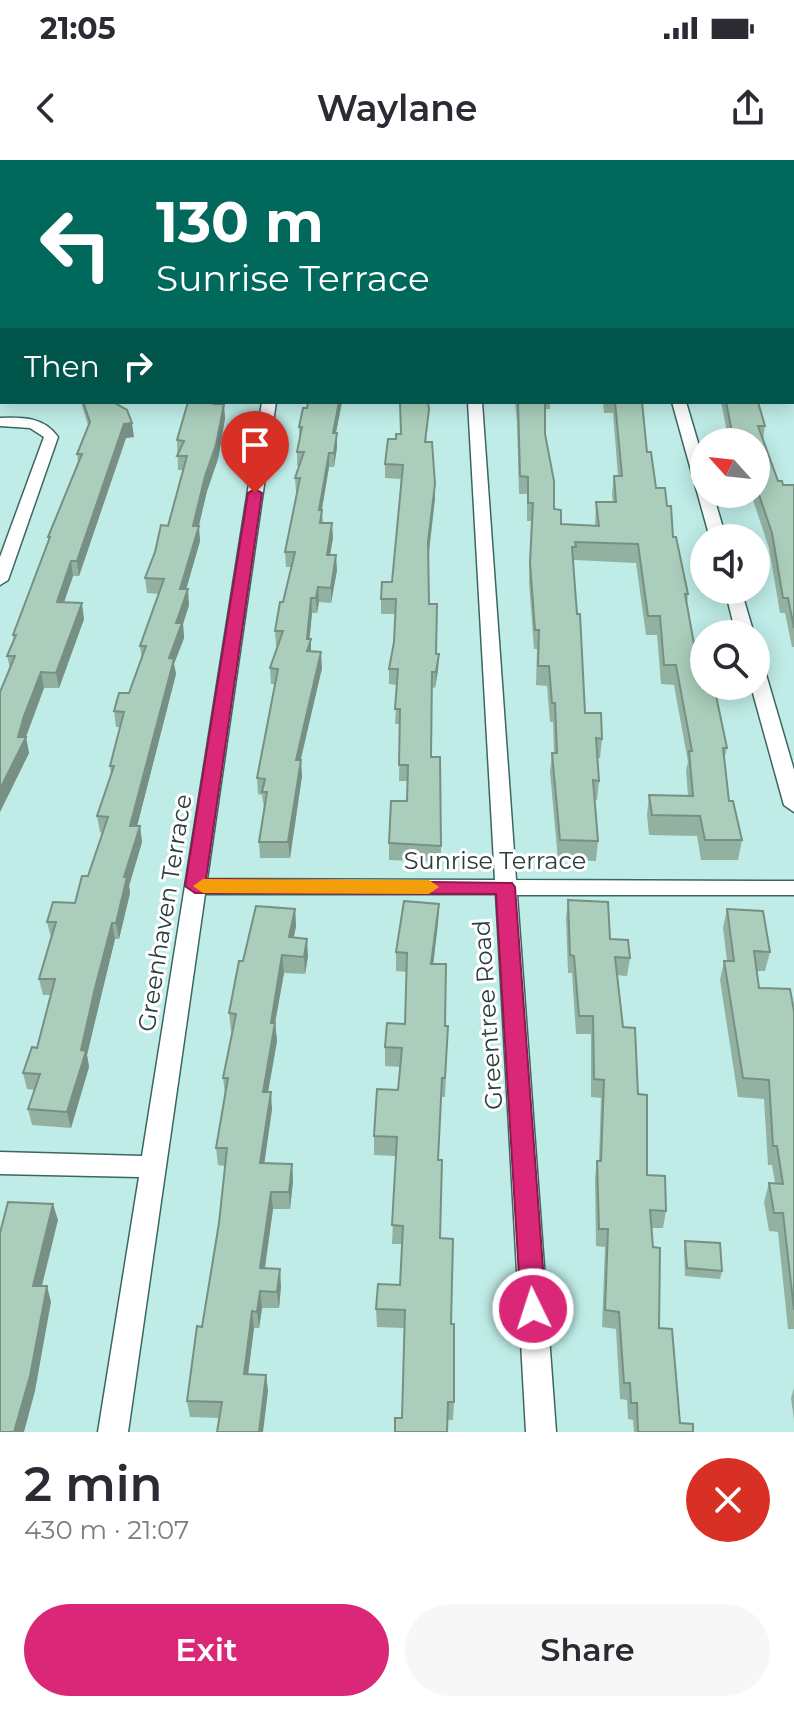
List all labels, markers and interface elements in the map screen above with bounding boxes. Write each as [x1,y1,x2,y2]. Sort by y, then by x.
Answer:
text: 21:05 [40,10,116,47]
icon: back [24,86,68,130]
text: Waylane [317,86,477,130]
icon: share [726,86,770,130]
text: 130 m [156,188,324,256]
icon: left [24,192,128,296]
text: Sunrise Terrace [156,256,430,300]
icon: right [116,344,160,388]
text: Then [24,348,100,385]
pin [221,411,289,493]
icon: arrive [233,423,277,467]
north arrow [690,428,770,508]
map controls [690,428,770,700]
button: sound [690,524,770,604]
button: search [690,620,770,700]
street label: Greenhaven Terrace [131,792,198,1034]
street label: Sunrise Terrace [404,846,586,875]
street label: Greentree Road [466,919,509,1111]
position arrow [491,1267,575,1351]
text: 2 min [24,1455,162,1513]
button: close [686,1458,770,1542]
text: 430 m · 21:07 [24,1514,189,1546]
button: Exit [24,1604,389,1696]
button: Share [405,1604,770,1696]

